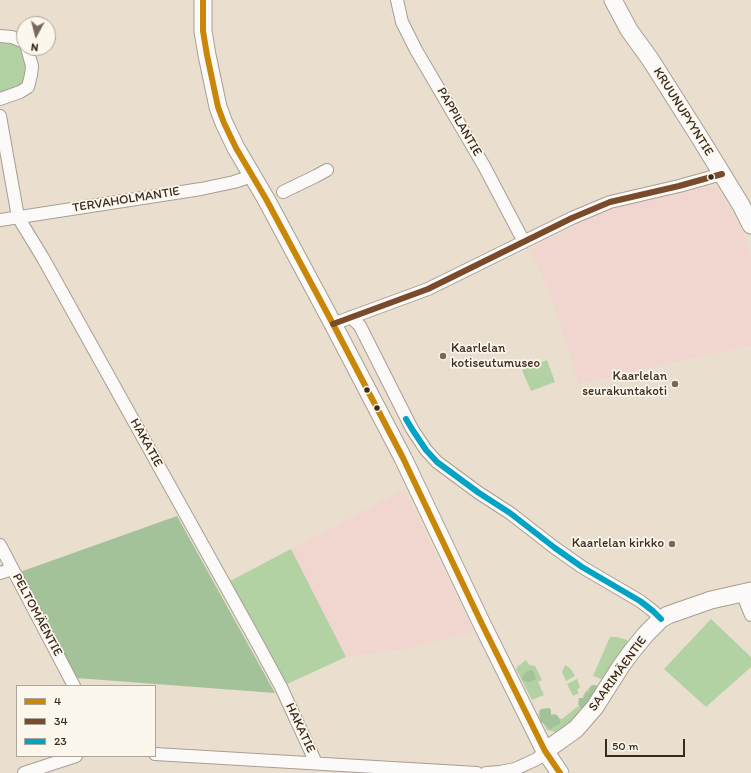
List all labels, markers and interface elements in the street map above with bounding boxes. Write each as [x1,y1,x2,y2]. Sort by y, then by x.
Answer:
north arrow [16,16,56,56]
text: N [30,41,39,54]
street label: KRUUNUPYYNTIE [650,65,716,159]
street label: PAPPILANTIE [433,85,485,159]
unlabelled marker [706,172,716,182]
street label: TERVAHOLMANTIE [71,184,181,216]
place label: Kaarlelan kotiseutumuseo [451,341,540,372]
marker: Kaarlelan kotiseutumuseo [438,351,448,361]
place label: Kaarlelan seurakuntakoti [582,369,667,400]
marker: Kaarlelan seurakuntakoti [670,379,680,389]
unlabelled marker [362,385,372,395]
unlabelled marker [372,403,382,413]
street label: HAKATIE [126,416,166,470]
place label: Kaarlelan kirkko [572,536,664,552]
marker: Kaarlelan kirkko [667,539,677,549]
street label: PELTOMÄENTIE [9,571,65,659]
street label: SAARIMÄENTIE [585,633,651,715]
legend [16,685,156,757]
text: 4 [54,694,61,708]
street label: HAKATIE [282,701,318,755]
text: 34 [54,714,68,728]
scale bar [607,731,687,757]
text: 23 [54,734,67,748]
text: 50 m [612,739,638,753]

